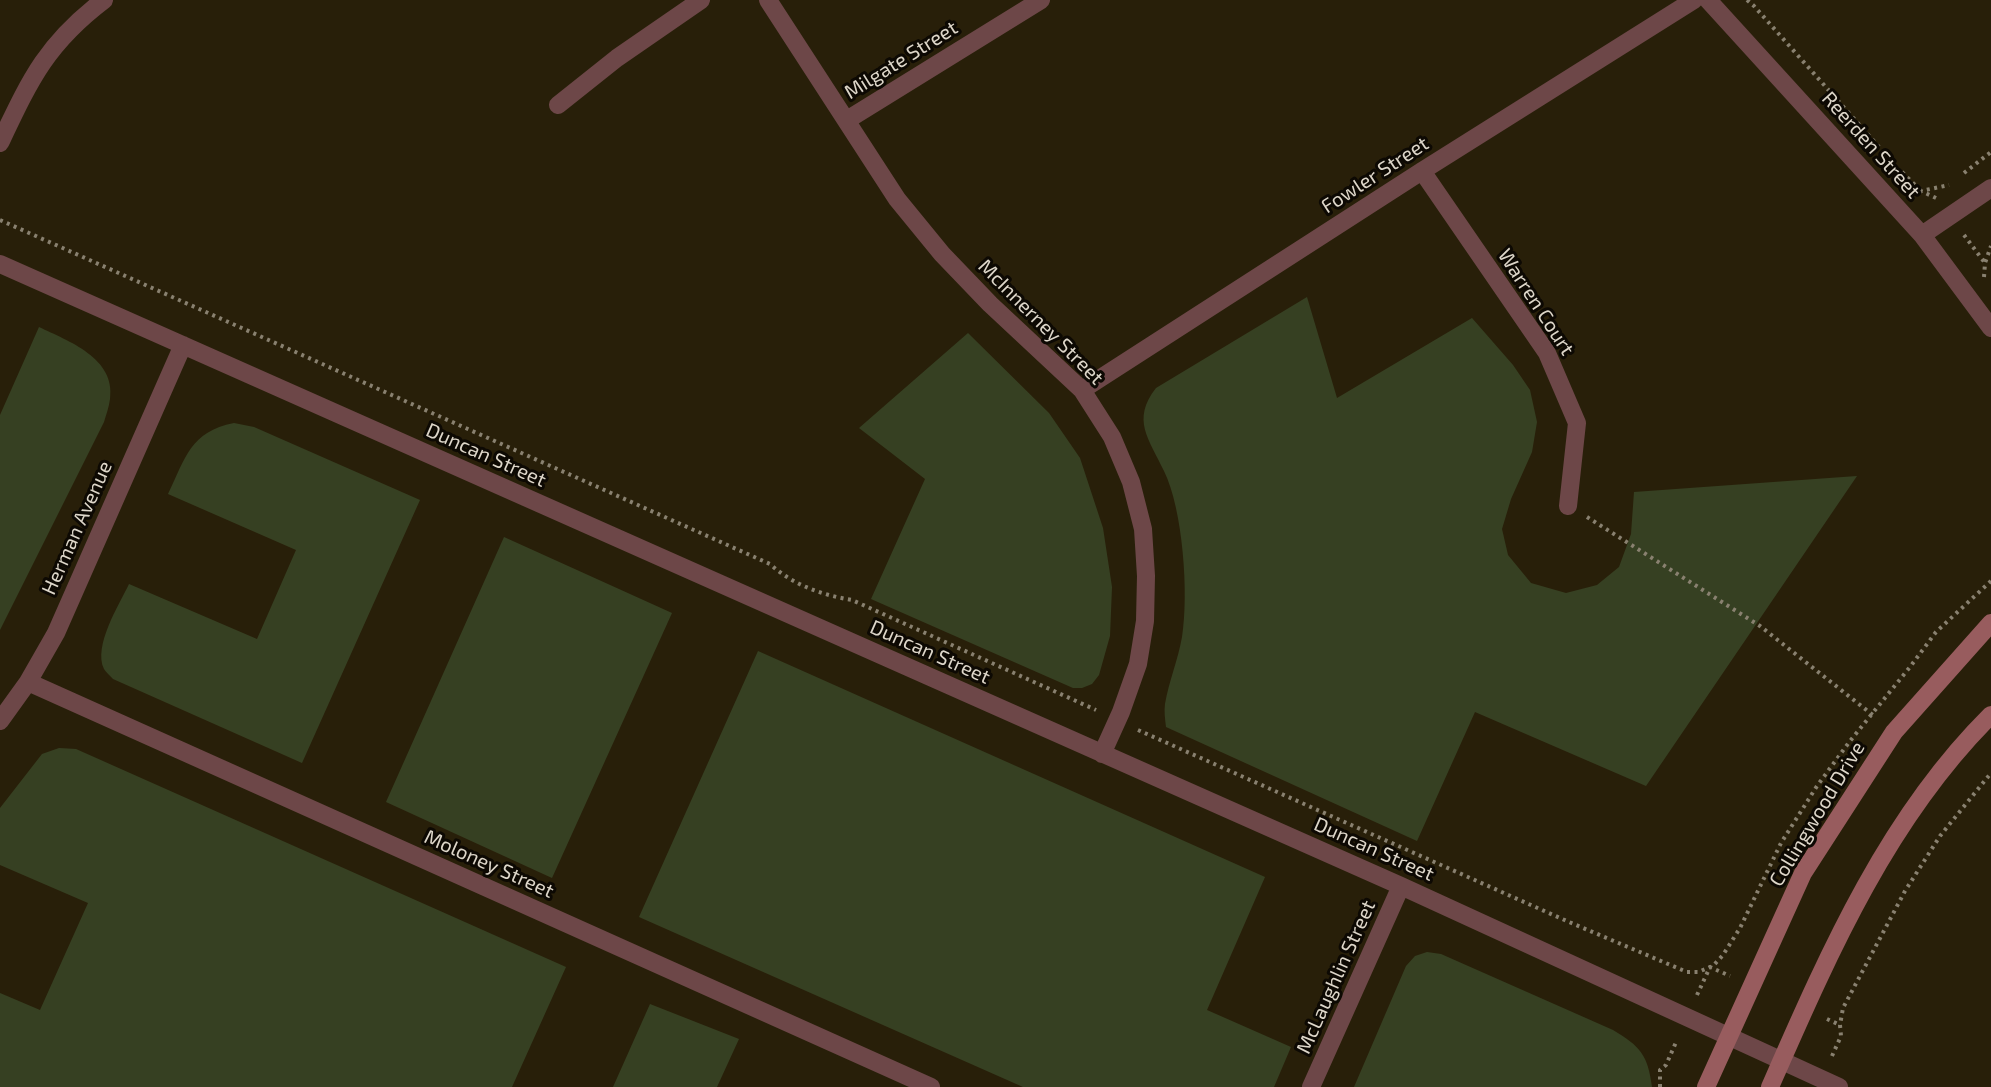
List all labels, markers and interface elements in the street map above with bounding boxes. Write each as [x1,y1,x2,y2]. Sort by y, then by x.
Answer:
street label: Milgate Street [840,16,962,104]
street label: Reerden Street [1817,87,1925,203]
street label: Fowler Street [1317,131,1433,219]
street label: Warren Court [1493,244,1579,360]
street label: McInnerney Street [973,254,1109,390]
street label: Duncan Street [422,418,550,492]
street label: Herman Avenue [37,457,117,599]
street label: Duncan Street [866,615,994,689]
street label: Collingwood Drive [1764,737,1870,891]
street label: Duncan Street [1310,812,1438,886]
street label: Moloney Street [421,825,557,903]
street label: McLaughlin Street [1291,897,1381,1057]

